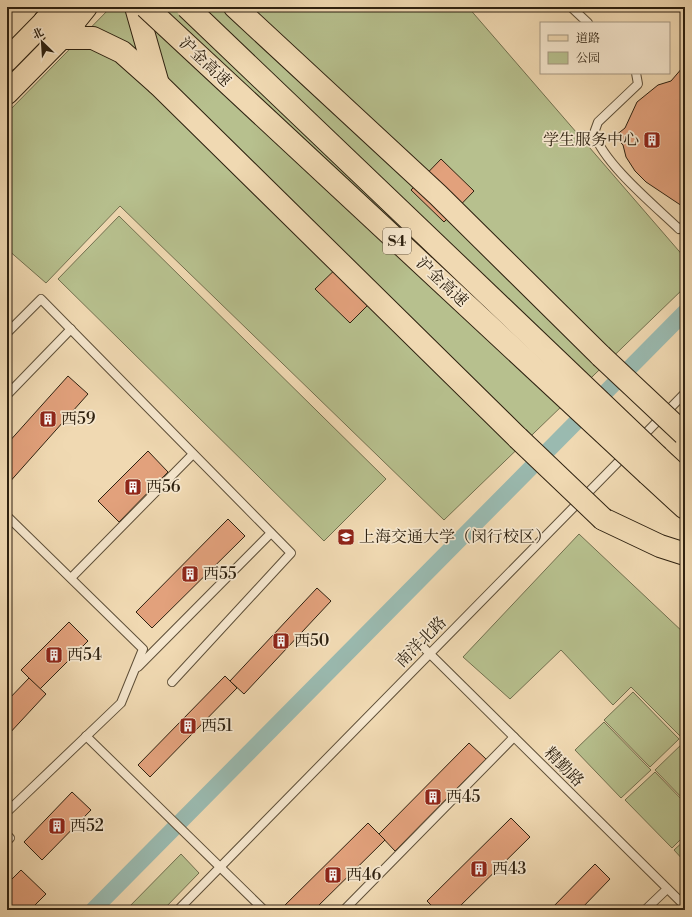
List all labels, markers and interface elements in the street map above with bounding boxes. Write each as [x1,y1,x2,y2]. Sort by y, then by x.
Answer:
north arrow [22,22,62,62]
legend [540,22,670,74]
text: 北 [30,25,46,43]
text: 道路 [576,31,600,46]
street label: 沪金高速 [175,33,235,91]
text: 公园 [576,51,600,66]
place label: 学生服务中心 [543,130,639,150]
building icon: 学生服务中心 [642,130,662,150]
road number: S4 [383,228,411,254]
street label: 沪金高速 [412,253,472,311]
building icon: 西59 [38,409,58,429]
place label: 西59 [61,409,96,429]
building icon: 西56 [123,477,143,497]
place label: 西56 [146,477,181,497]
school or university icon: 上海交通大学（闵行校区） [336,527,356,547]
place label: 上海交通大学（闵行校区） [359,527,551,547]
building icon: 西55 [180,564,200,584]
place label: 西55 [203,564,237,584]
street label: 南洋北路 [391,612,451,672]
building icon: 西50 [271,631,291,651]
place label: 西50 [294,631,329,651]
building icon: 西54 [44,645,64,665]
place label: 西54 [67,645,102,665]
building icon: 西51 [178,716,198,736]
place label: 西51 [201,716,233,736]
street label: 精勤路 [540,743,588,791]
building icon: 西45 [423,787,443,807]
place label: 西45 [446,787,481,807]
building icon: 西52 [47,816,67,836]
place label: 西52 [70,816,104,836]
building icon: 西43 [469,859,489,879]
place label: 西43 [492,859,527,879]
building icon: 西46 [323,865,343,885]
place label: 西46 [346,865,382,885]

